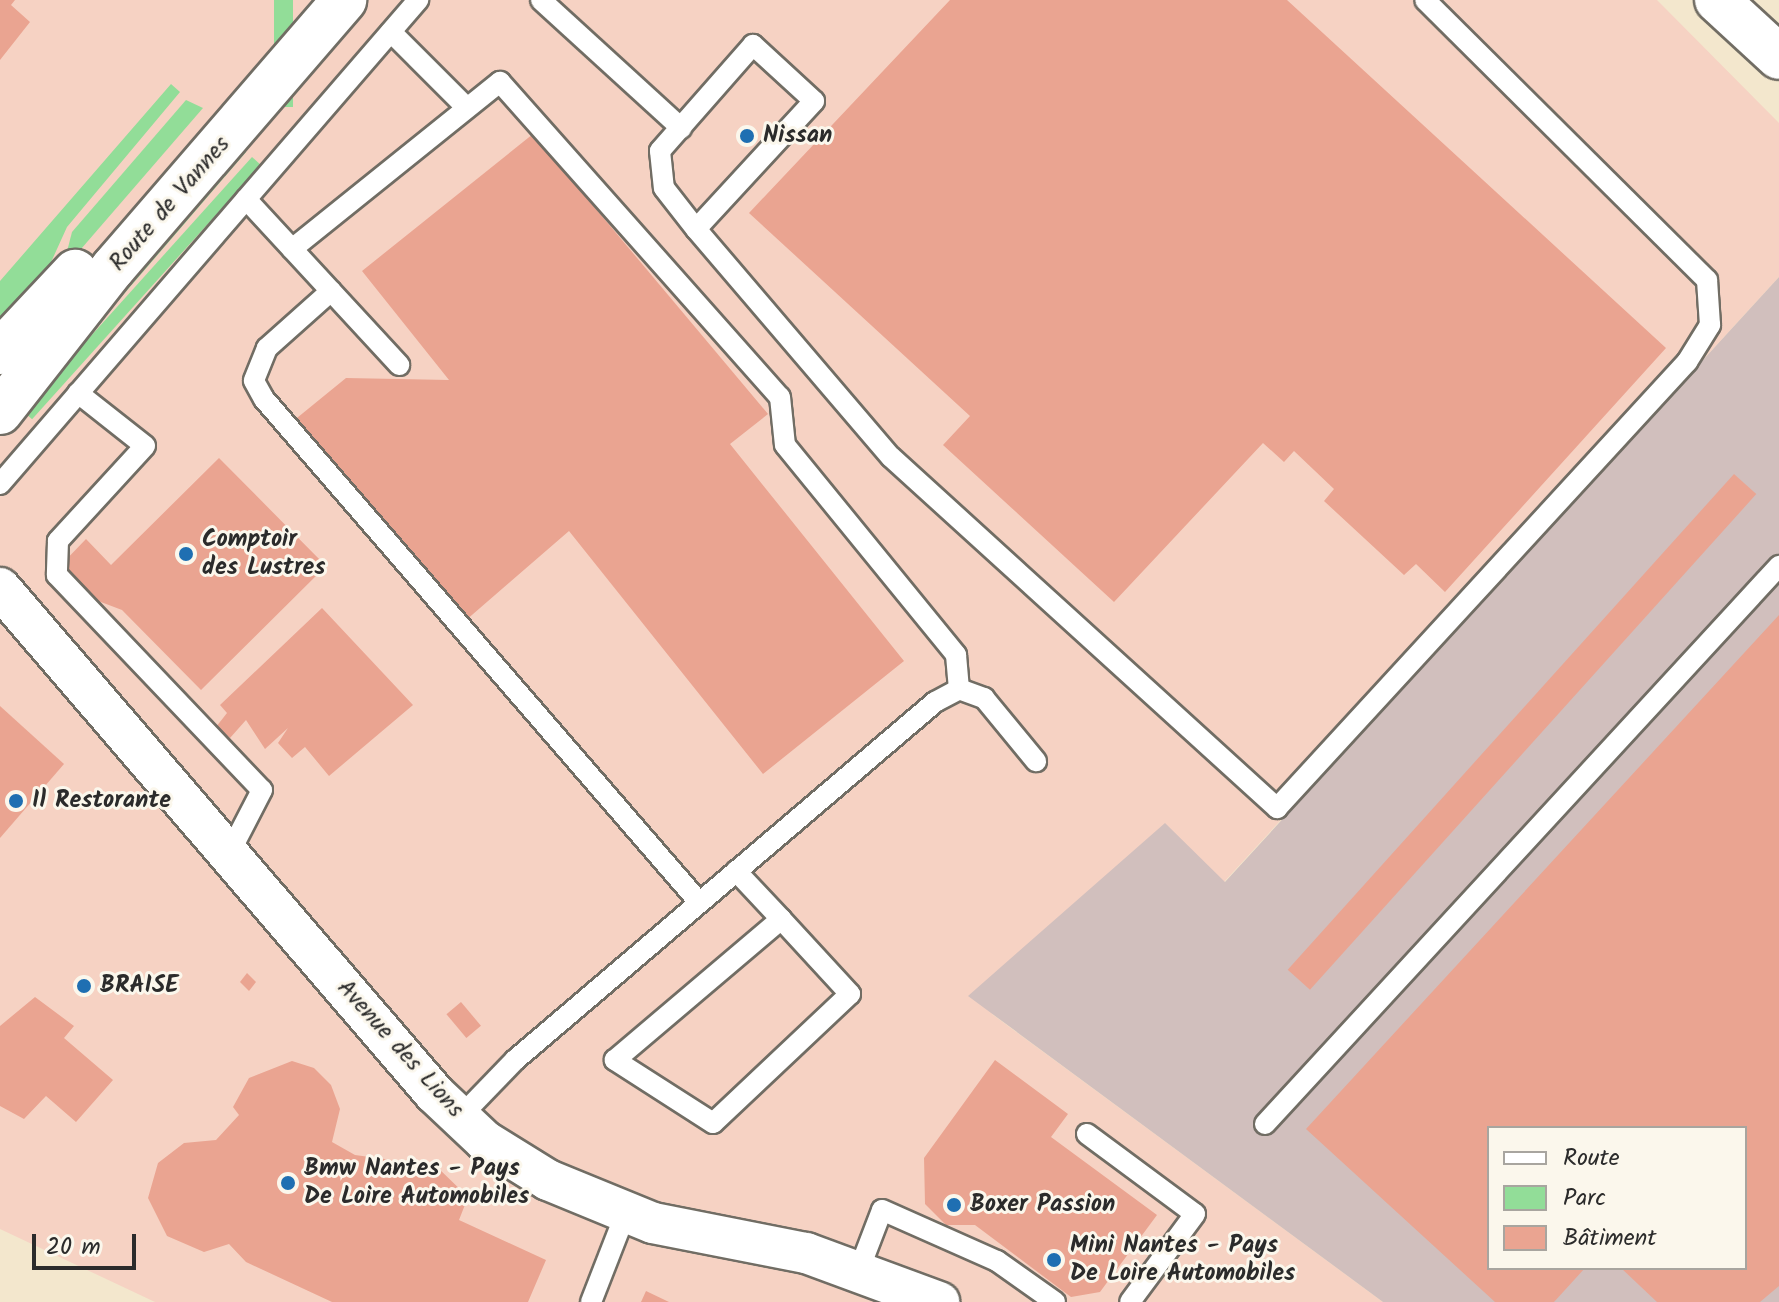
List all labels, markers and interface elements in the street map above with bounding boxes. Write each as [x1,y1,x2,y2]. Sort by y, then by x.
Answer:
place label: Nissan [763,122,832,150]
marker: Nissan [738,127,756,145]
street label: Route de Vannes [104,131,236,277]
place label: Comptoir des Lustres [202,526,326,582]
marker: Comptoir des Lustres [177,545,195,563]
place label: Il Restorante [32,787,171,815]
marker: Il Restorante [7,792,25,810]
place label: BRAISE [100,972,178,1000]
street label: Avenue des Lions [331,974,469,1124]
marker: BRAISE [75,977,93,995]
legend [1487,1126,1747,1270]
text: Route [1563,1139,1620,1178]
place label: Bmw Nantes - Pays De Loire Automobiles [304,1155,529,1211]
marker: Bmw Nantes - Pays De Loire Automobiles [279,1174,297,1192]
text: Parc [1563,1179,1606,1218]
place label: Boxer Passion [970,1191,1115,1219]
marker: Boxer Passion [945,1196,963,1214]
scale bar [36,1218,140,1268]
text: Bâtiment [1563,1219,1657,1258]
text: 20 m [46,1228,101,1267]
place label: Mini Nantes - Pays De Loire Automobiles [1070,1232,1295,1288]
marker: Mini Nantes - Pays De Loire Automobiles [1045,1251,1063,1269]

